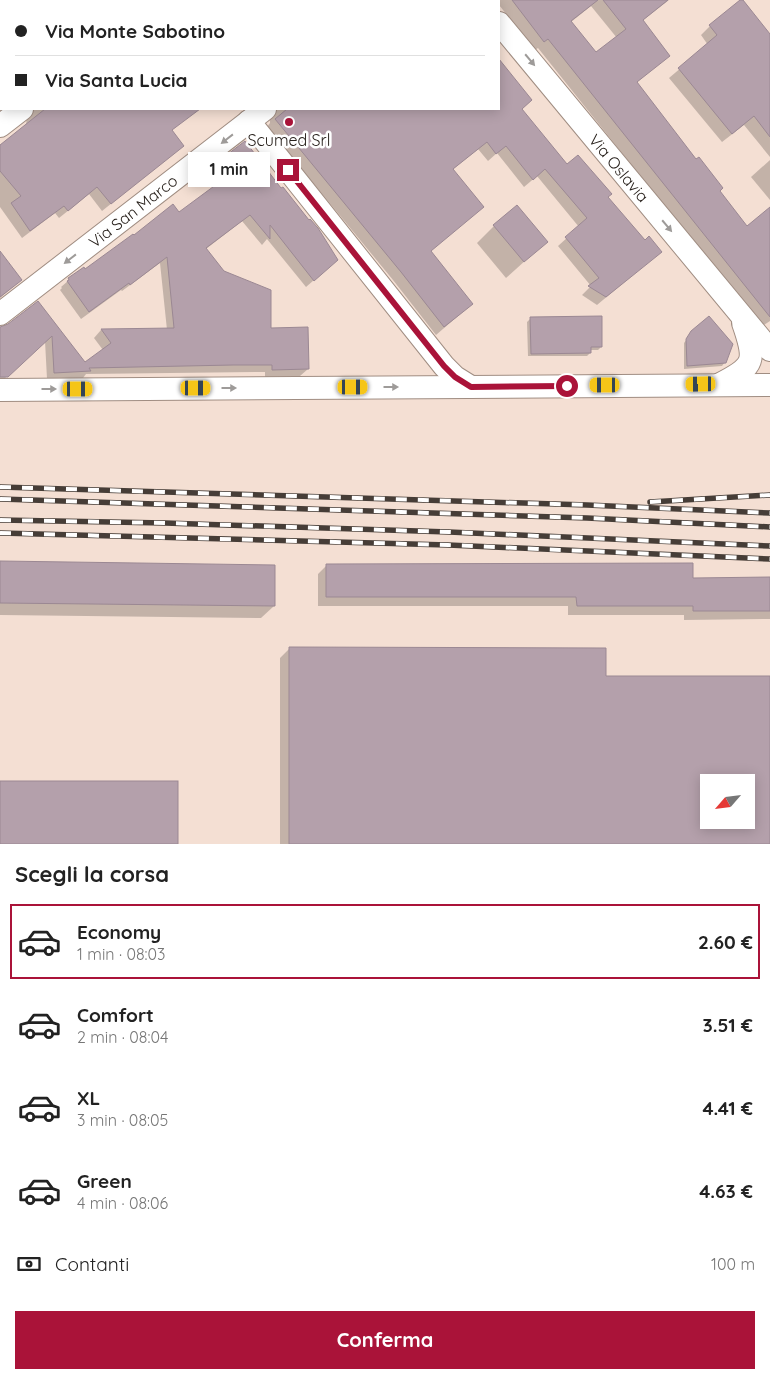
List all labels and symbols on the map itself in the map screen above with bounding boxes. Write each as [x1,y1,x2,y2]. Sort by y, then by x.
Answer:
one-way arrow [524,54,536,66]
marker: Scumed Srl [283,116,295,128]
place label: Scumed Srl [248,130,330,150]
street label: Via Oslavia [585,130,653,206]
one-way arrow [221,133,234,144]
callout: 1 min [188,152,270,188]
route end [277,159,299,181]
street label: Via San Marco [85,170,181,252]
one-way arrow [662,219,673,232]
one-way arrow [64,254,77,265]
route start [556,375,578,397]
car [685,376,716,392]
car [590,378,620,393]
car [338,380,368,395]
car [181,381,211,396]
car [63,382,93,397]
one-way arrow [383,383,399,391]
one-way arrow [221,384,237,392]
one-way arrow [41,385,57,393]
north arrow [700,774,755,829]

